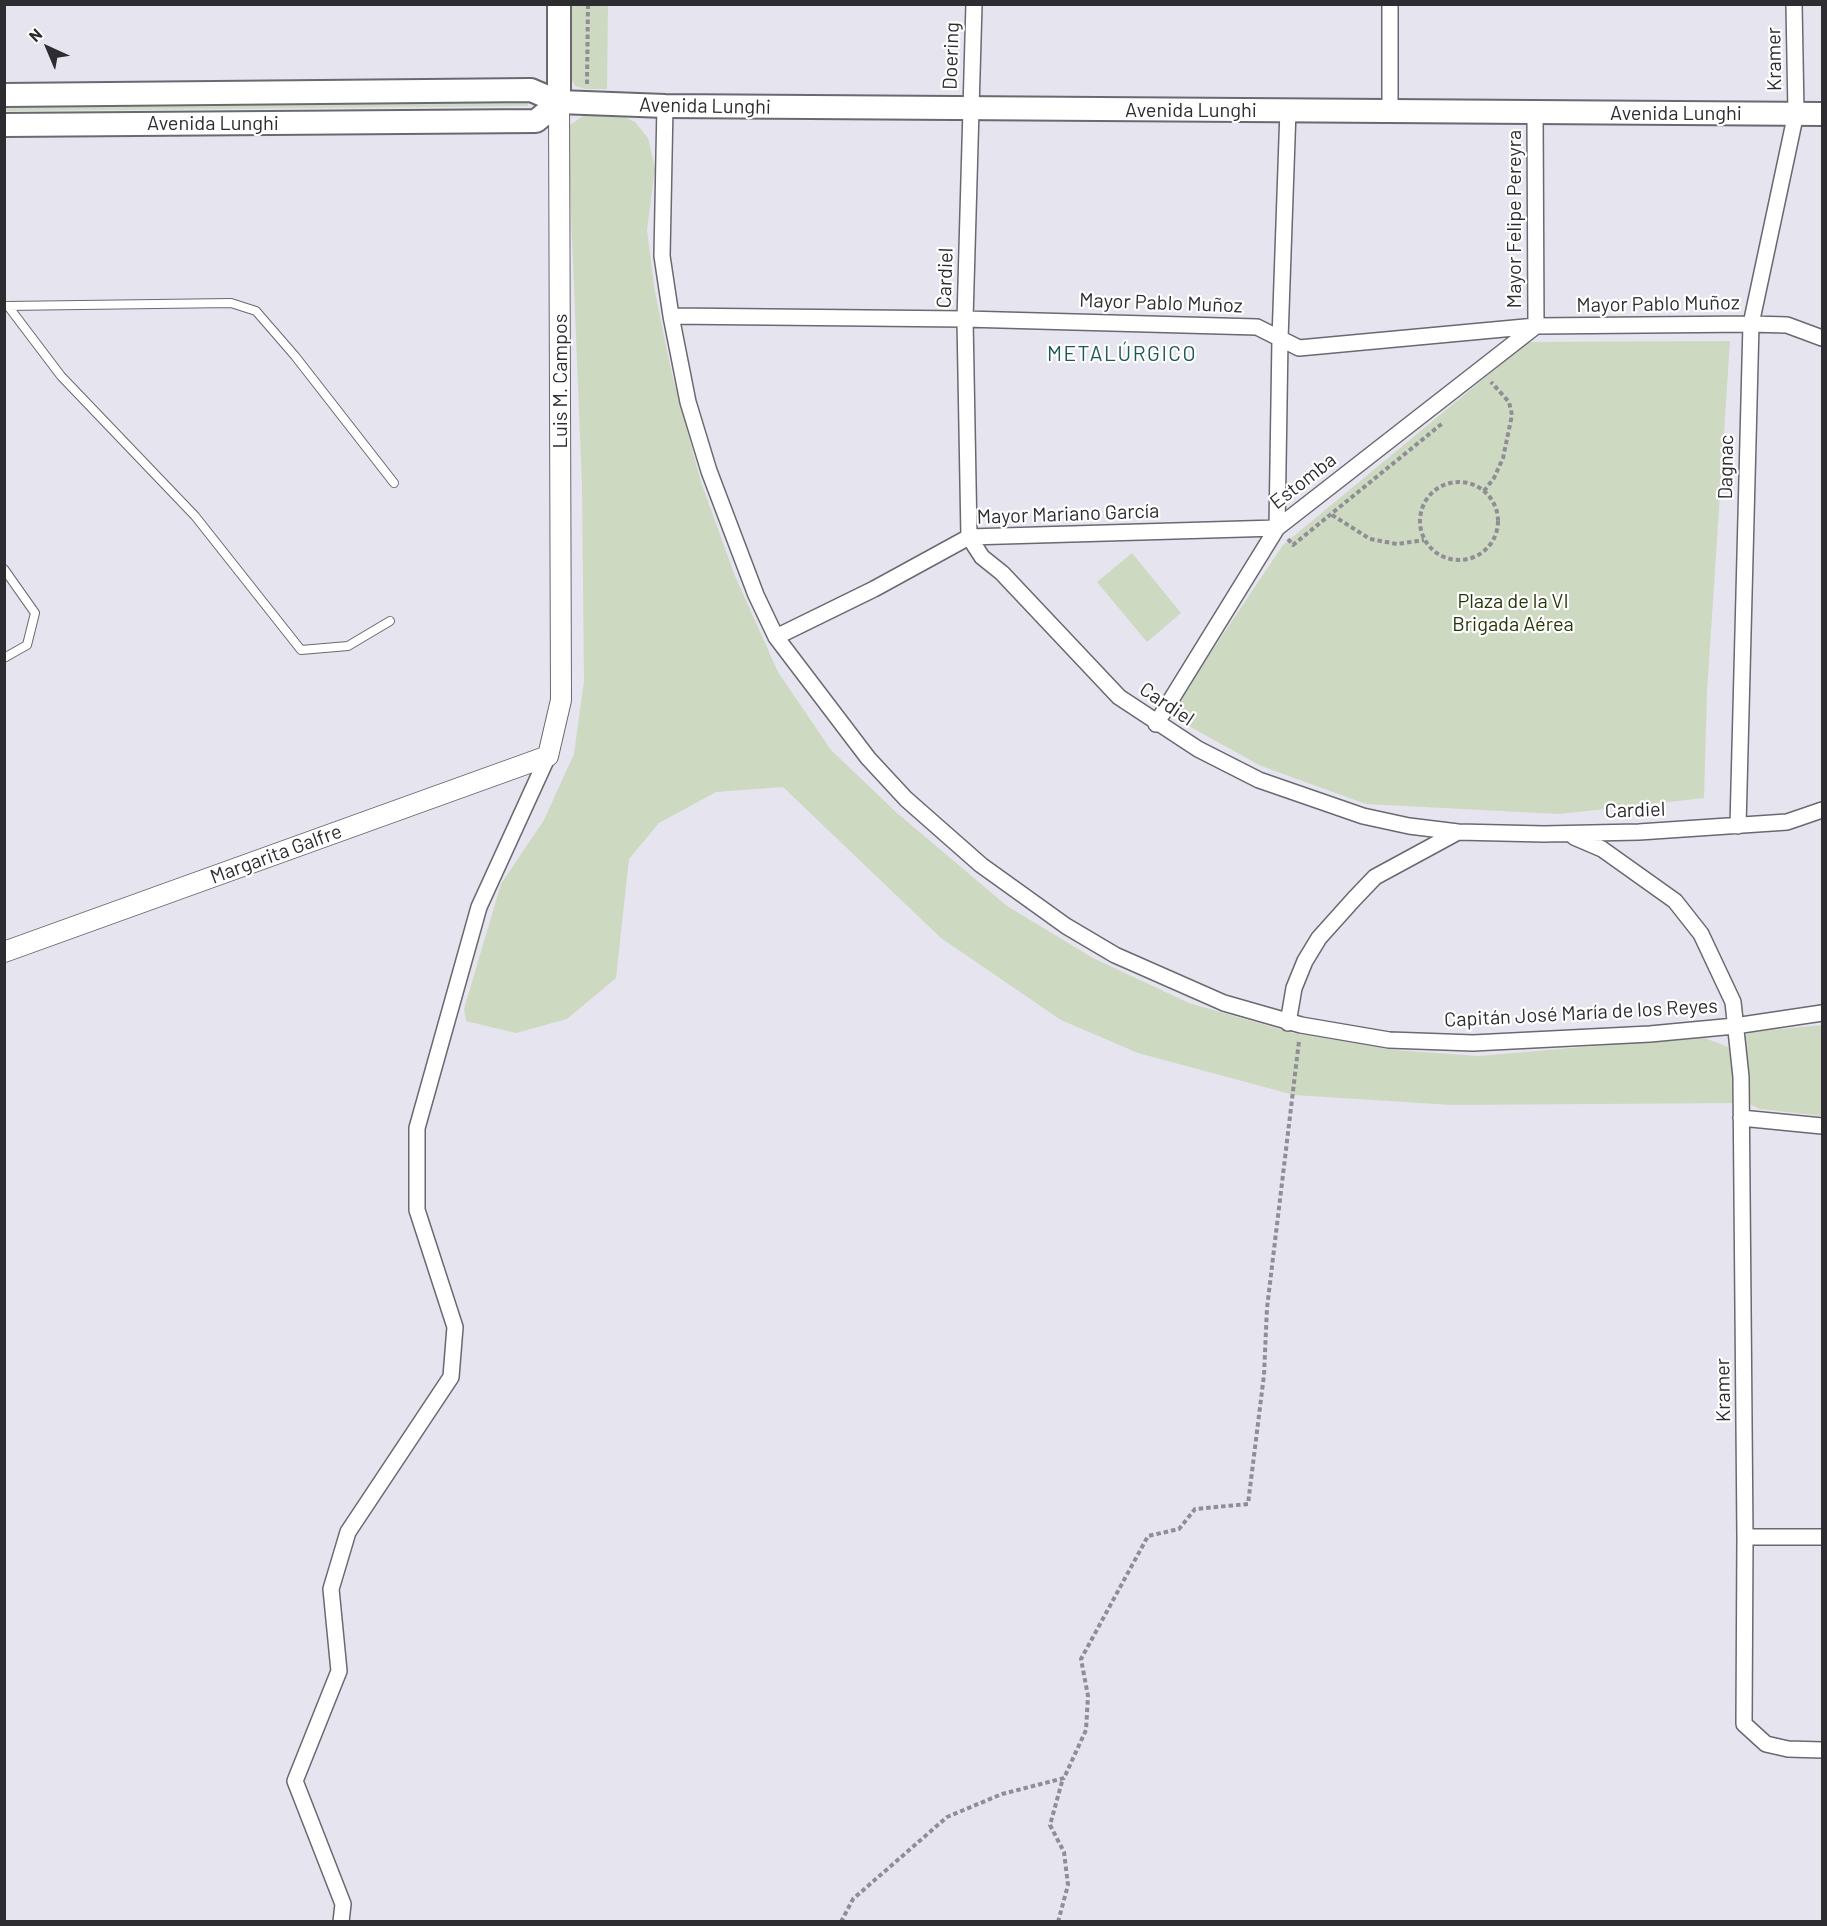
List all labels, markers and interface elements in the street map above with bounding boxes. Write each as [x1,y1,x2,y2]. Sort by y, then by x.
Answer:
north arrow [18,18,78,78]
street label: Doering [938,22,964,90]
text: N [25,24,46,45]
street label: Kramer [1761,27,1787,91]
street label: Avenida Lunghi [639,93,771,119]
street label: Avenida Lunghi [1125,98,1257,122]
street label: Avenida Lunghi [1610,101,1742,125]
street label: Avenida Lunghi [147,111,279,135]
street label: Mayor Felipe Pereyra [1502,130,1526,308]
street label: Cardiel [932,247,958,309]
street label: Mayor Pablo Muñoz [1079,288,1243,318]
street label: Mayor Pablo Muñoz [1576,291,1740,317]
street label: Luis M. Campos [548,314,572,448]
district label: METALÚRGICO [1047,341,1197,367]
street label: Dagnac [1713,435,1739,499]
street label: Estomba [1265,448,1341,514]
street label: Mayor Mariano García [976,499,1160,529]
park label: Plaza de la VI Brigada Aérea [1452,589,1574,636]
street label: Cardiel [1135,677,1199,731]
street label: Cardiel [1604,797,1666,823]
street label: Margarita Galfre [207,819,345,889]
street label: Capitán José María de los Reyes [1444,994,1718,1032]
street label: Kramer [1710,1358,1736,1422]

